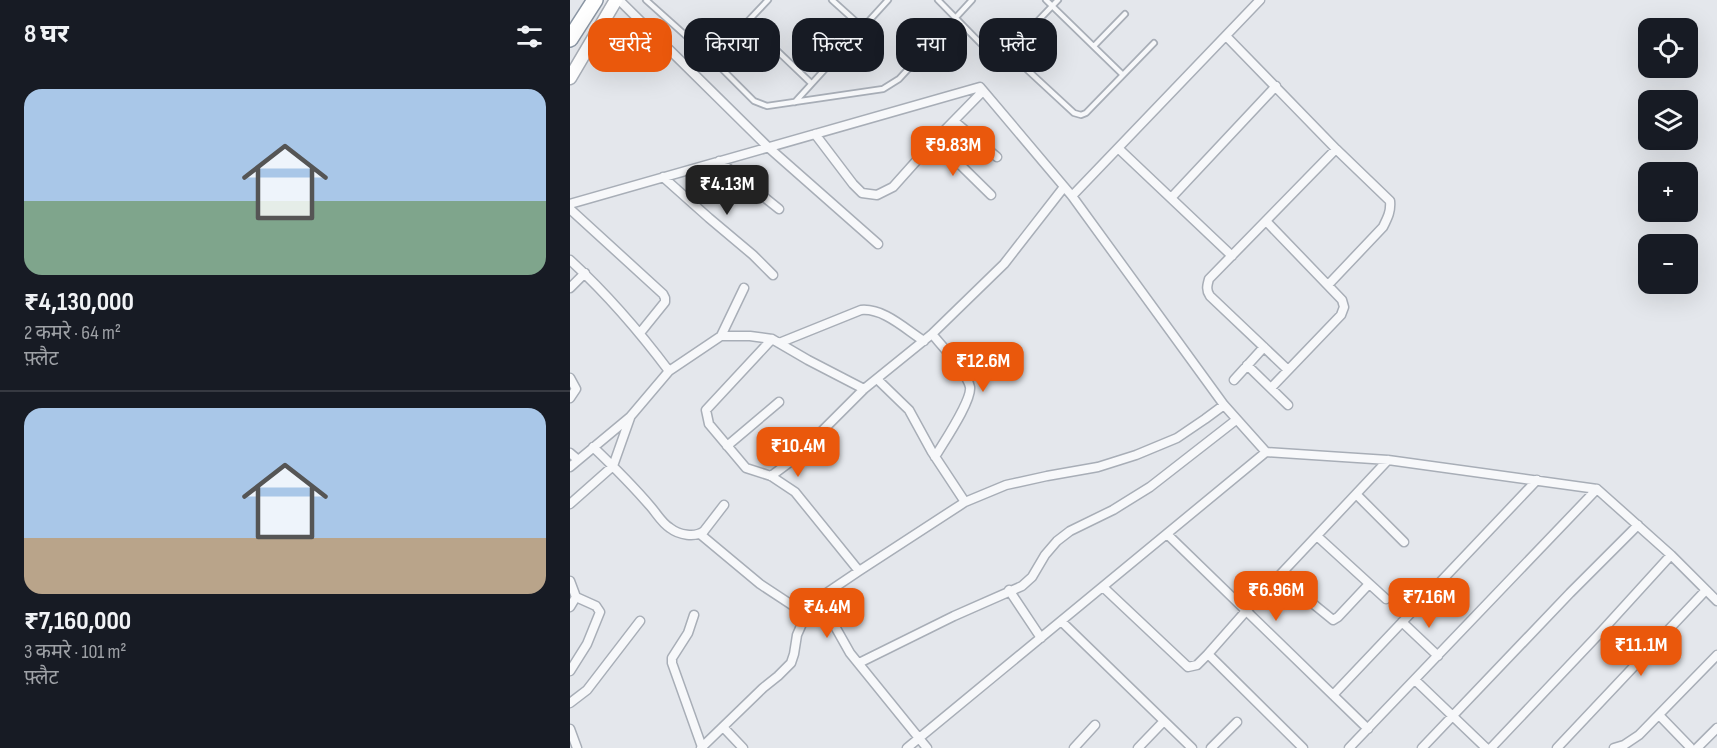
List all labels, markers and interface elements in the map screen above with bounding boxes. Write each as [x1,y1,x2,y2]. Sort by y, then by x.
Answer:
chip: खरीदें [588,18,672,72]
chip: किराया [684,18,780,72]
chip: फ़िल्टर [792,18,884,72]
chip: नया [896,18,967,72]
chip: फ़्लैट [979,18,1057,72]
map controls [1638,18,1698,294]
button: locate [1638,18,1698,78]
text: 8 घर [24,19,69,50]
icon: filters [513,20,546,53]
button: layers [1638,90,1698,150]
pin: ₹9.83M [904,126,1002,177]
icon: home [231,128,339,236]
text: ₹9.83M [925,133,981,157]
button: + [1638,162,1698,222]
pin: ₹4.13M [678,165,776,216]
text: ₹4.13M [700,172,754,196]
button: − [1638,234,1698,294]
text: ₹4,130,000 [24,287,134,318]
text: 2 कमरे · 64 m² [24,321,121,345]
pin: ₹12.6M [934,342,1032,393]
text: फ़्लैट [24,347,59,371]
text: ₹12.6M [956,349,1010,373]
pin: ₹10.4M [749,427,847,478]
text: ₹10.4M [771,434,825,458]
icon: home [231,447,339,555]
pin: ₹6.96M [1227,571,1325,622]
text: ₹6.96M [1248,578,1304,602]
pin: ₹7.16M [1380,578,1478,629]
text: ₹7.16M [1403,585,1455,609]
pin: ₹4.4M [785,588,869,639]
text: ₹4.4M [803,595,851,619]
text: ₹7,160,000 [24,606,131,637]
pin: ₹11.1M [1592,626,1690,677]
text: ₹11.1M [1615,633,1667,657]
text: 3 कमरे · 101 m² [24,640,127,664]
text: फ़्लैट [24,666,59,690]

